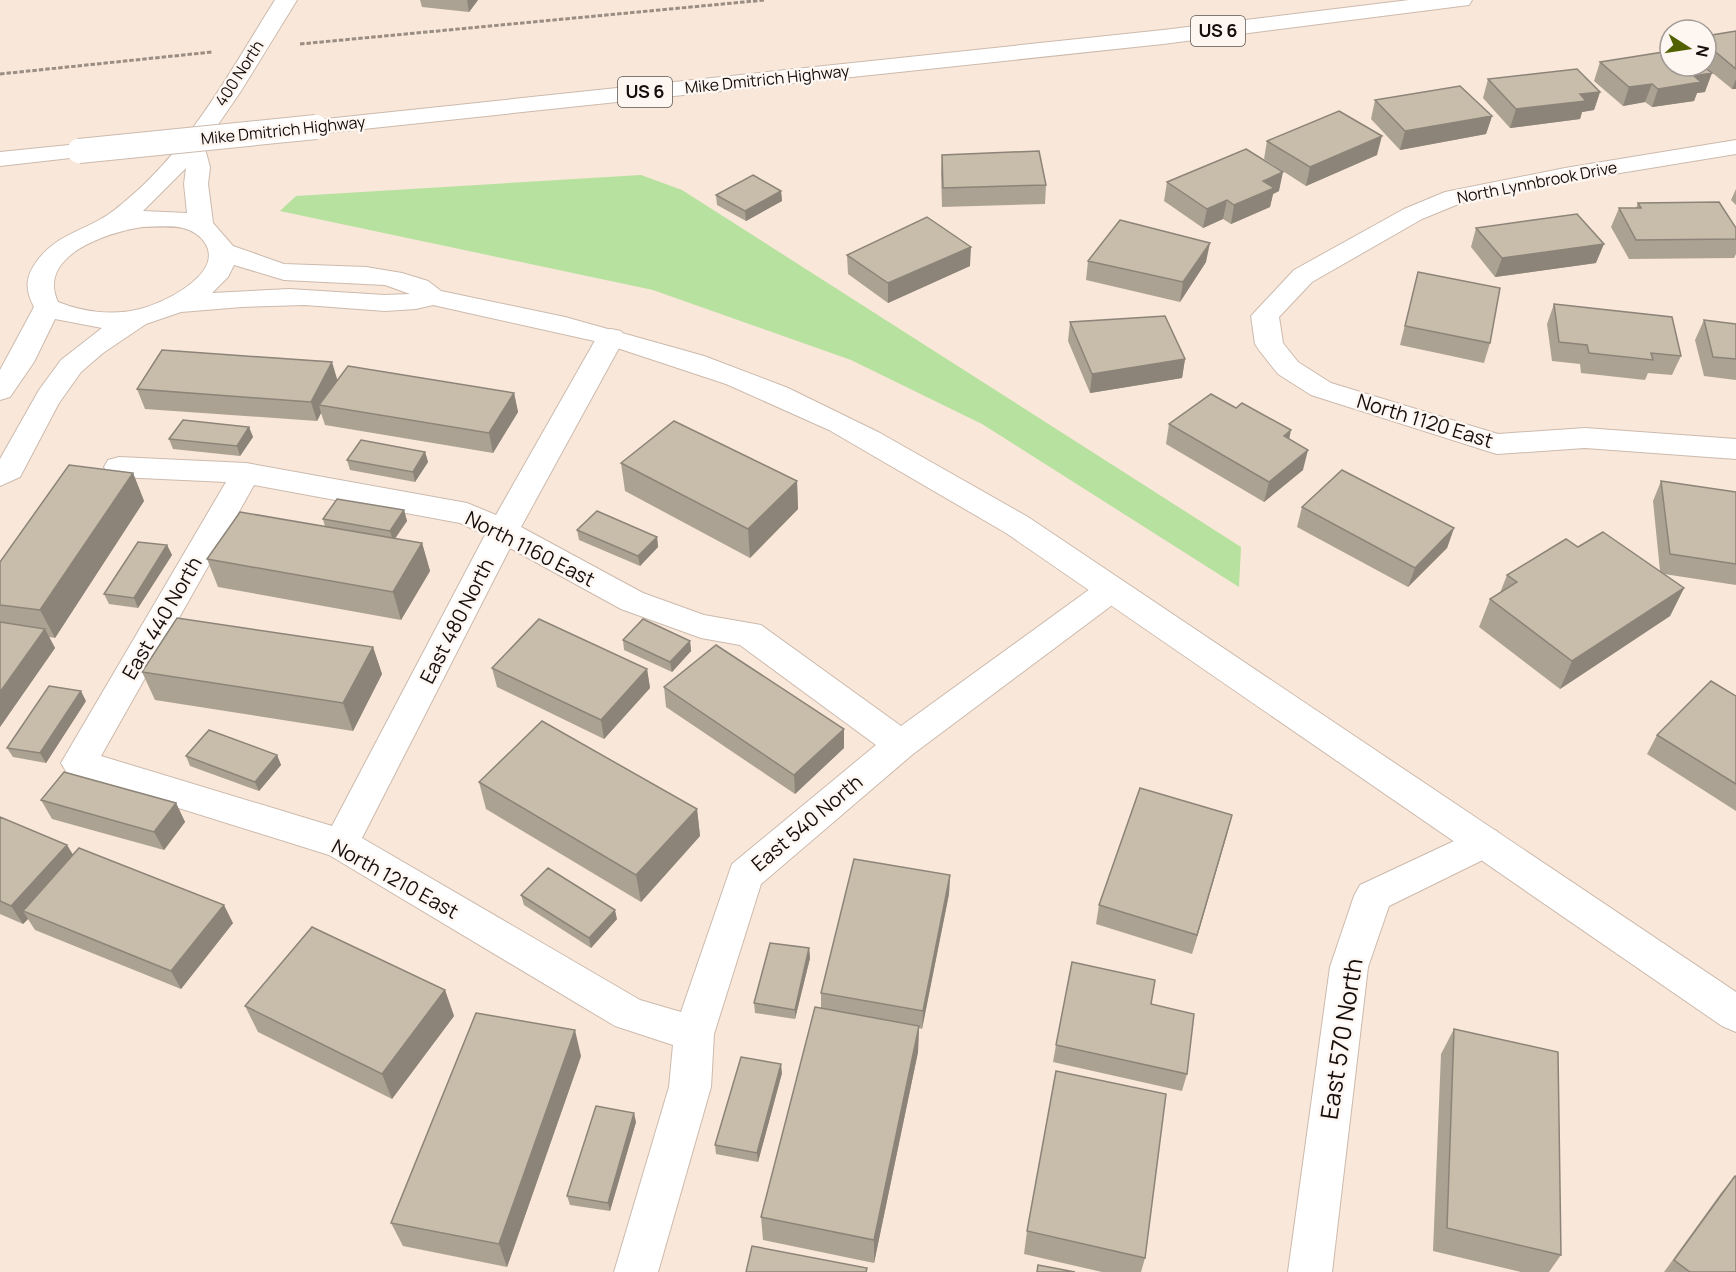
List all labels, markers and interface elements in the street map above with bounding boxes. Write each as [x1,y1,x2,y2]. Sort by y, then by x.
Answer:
road number: US 6 [1191,16,1245,46]
north arrow [1658,18,1718,78]
street label: 400 North [210,36,268,110]
text: N [1691,43,1715,59]
street label: Mike Dmitrich Highway [684,59,851,99]
road number: US 6 [618,77,672,107]
street label: Mike Dmitrich Highway [200,110,367,150]
street label: North Lynnbrook Drive [1455,156,1619,208]
street label: North 1120 East [1354,387,1496,454]
street label: North 1160 East [461,504,600,593]
street label: East 440 North [115,551,208,684]
street label: East 480 North [413,553,500,688]
street label: East 540 North [745,768,868,877]
street label: North 1210 East [327,833,463,925]
street label: East 570 North [1312,956,1370,1122]

